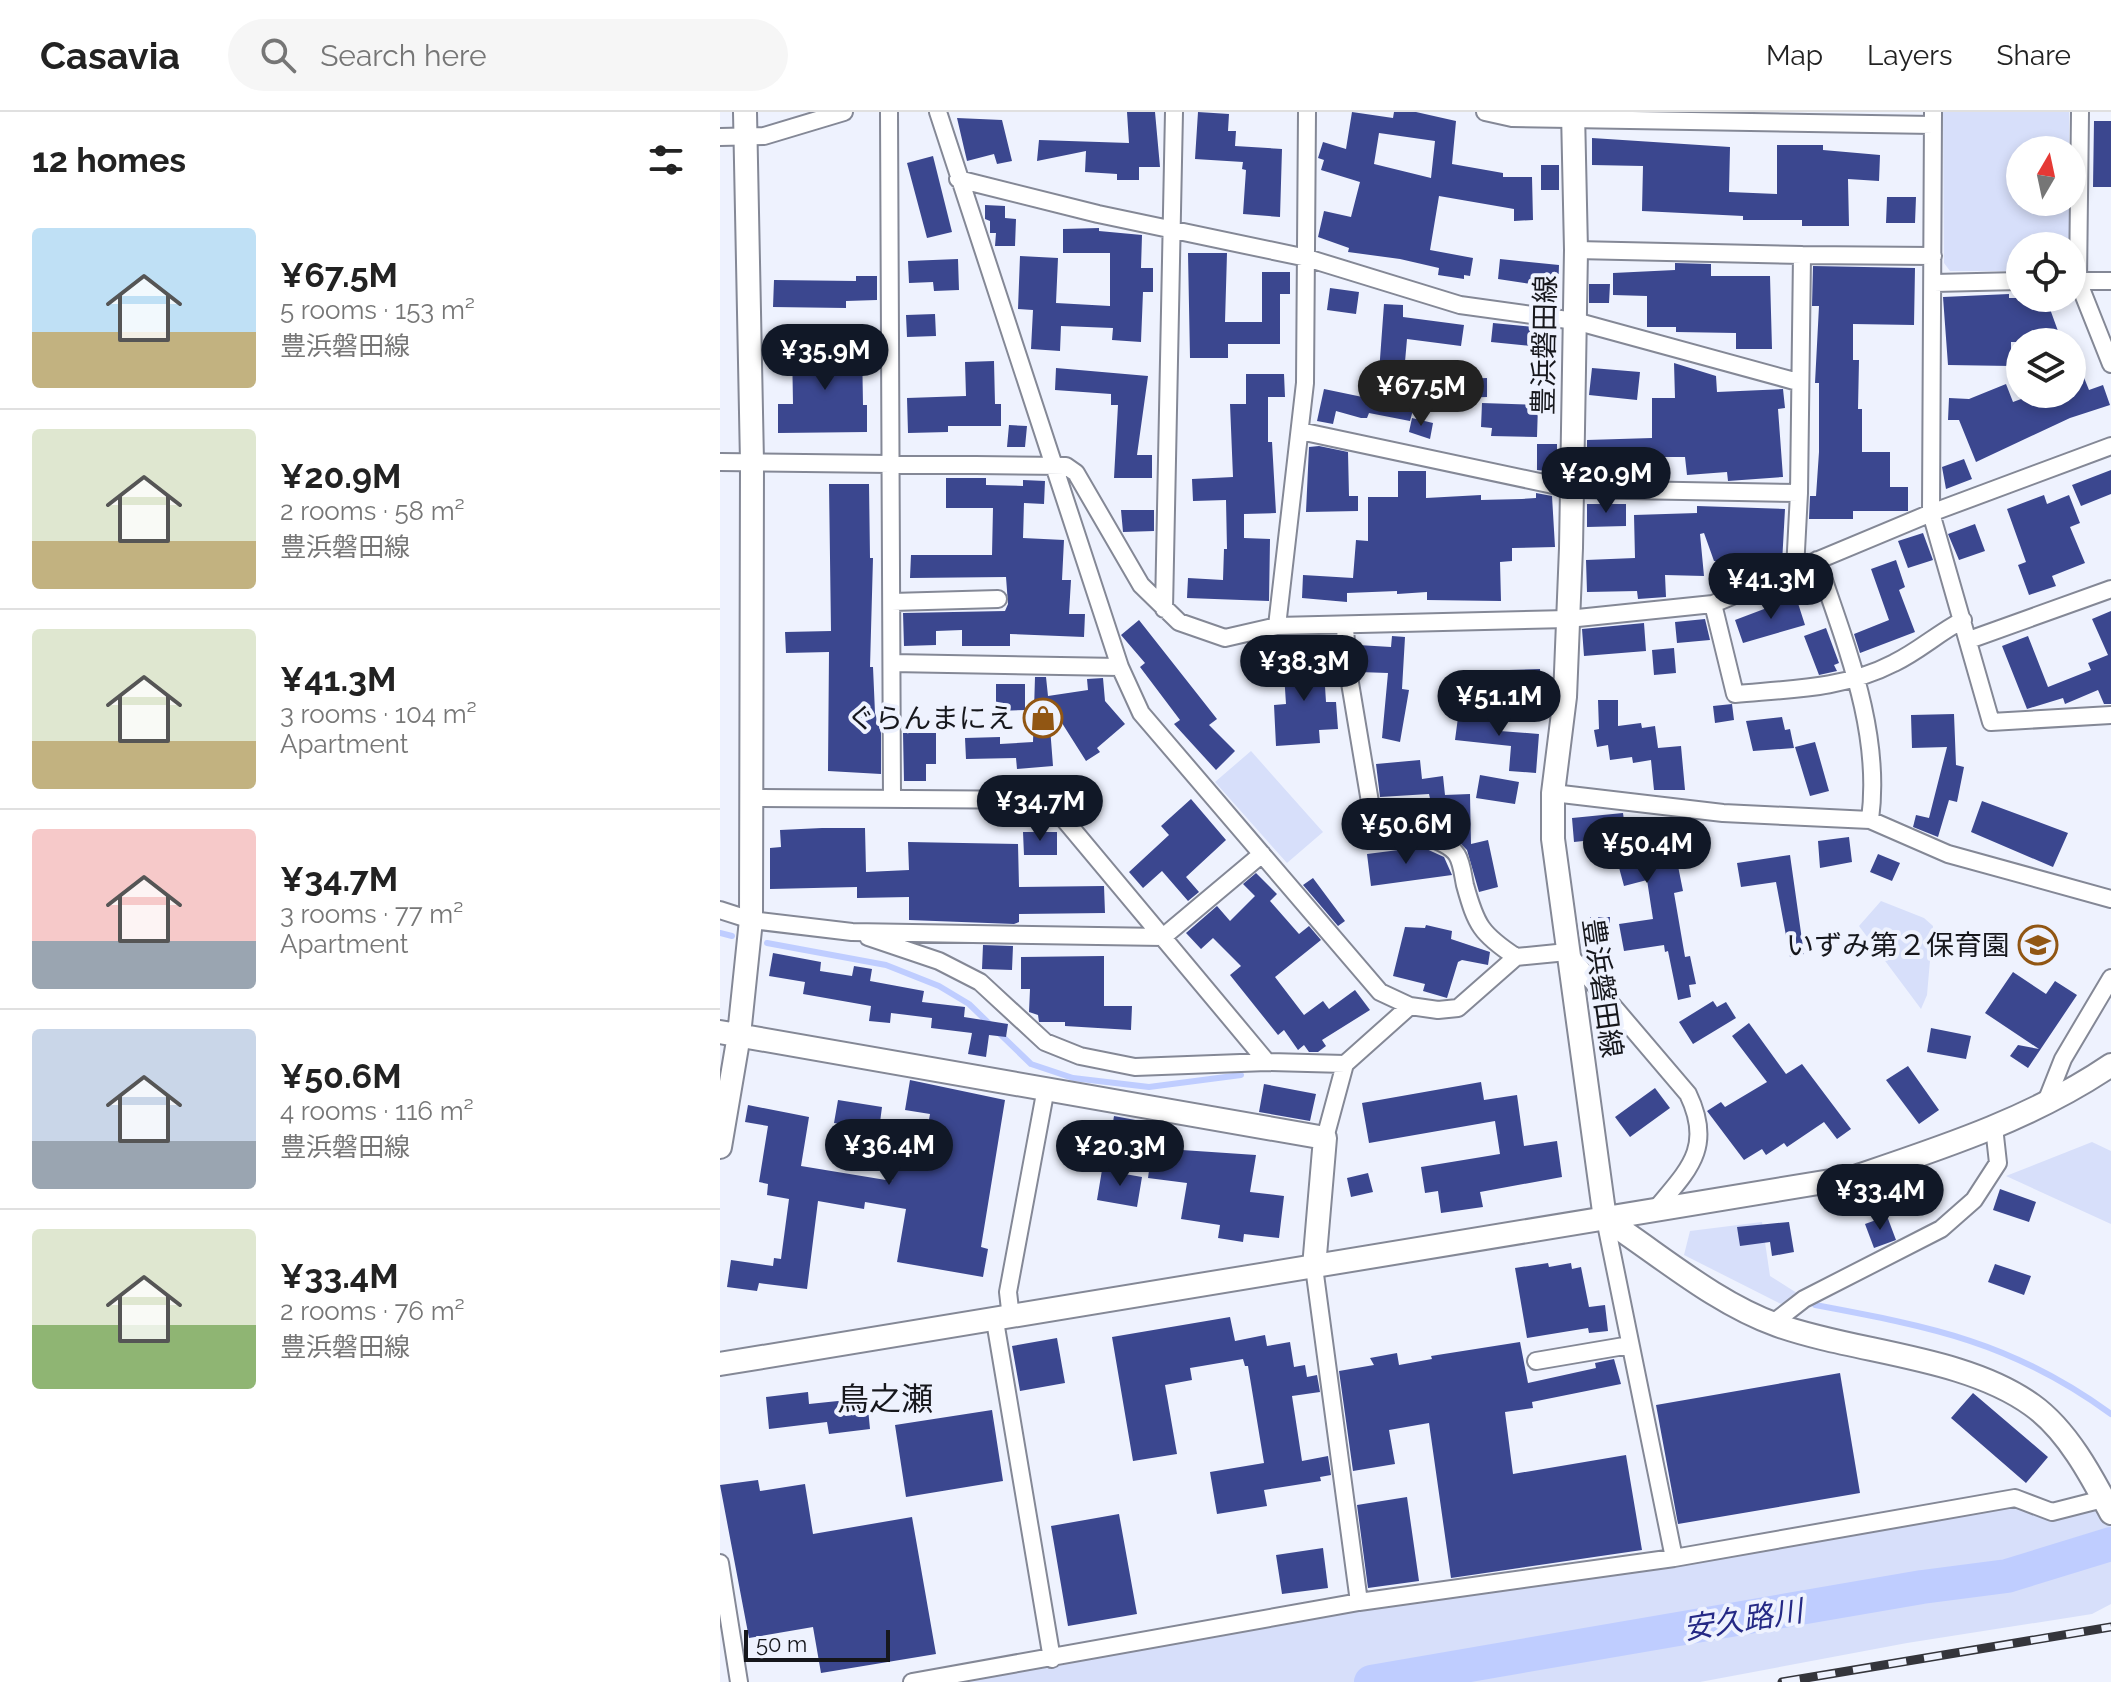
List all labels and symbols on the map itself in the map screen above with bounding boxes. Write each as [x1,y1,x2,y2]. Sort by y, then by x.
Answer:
north arrow [2006,136,2086,216]
street label: 豊浜磐田線 [1527,275,1562,415]
pin: ¥35.9M [760,324,890,392]
pin: ¥67.5M [1356,360,1486,428]
pin: ¥20.9M [1541,447,1671,515]
pin: ¥41.3M [1706,553,1836,621]
pin: ¥38.3M [1239,635,1369,703]
pin: ¥51.1M [1434,670,1564,738]
shop icon: ぐらんまにえ [1022,697,1064,739]
place label: ぐらんまにえ [847,702,1015,735]
pin: ¥34.7M [975,775,1105,843]
pin: ¥50.6M [1341,798,1471,866]
pin: ¥50.4M [1582,817,1712,885]
street label: 豊浜磐田線 [1576,916,1629,1060]
school or university icon: いずみ第２保育園 [2017,924,2059,966]
place label: いずみ第２保育園 [1786,929,2010,962]
pin: ¥36.4M [824,1119,954,1187]
pin: ¥20.3M [1055,1120,1185,1188]
pin: ¥33.4M [1815,1164,1945,1232]
district label: 鳥之瀬 [837,1380,933,1417]
water label: 安久路川 [1681,1592,1808,1646]
scale bar [744,1626,890,1662]

